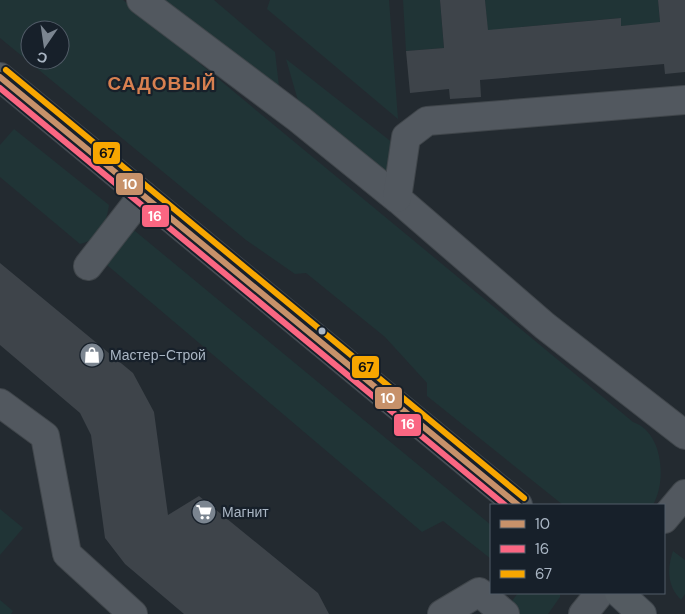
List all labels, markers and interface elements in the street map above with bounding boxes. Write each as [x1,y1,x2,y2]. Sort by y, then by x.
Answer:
north arrow [20,20,70,70]
text: С [35,48,49,68]
district label: САДОВЫЙ [108,71,216,96]
line badge: 67 [92,141,121,165]
text: 67 [99,144,116,162]
line badge: 10 [115,172,144,196]
text: 10 [123,175,138,193]
line badge: 16 [141,204,170,228]
text: 16 [148,207,162,225]
unlabelled marker [317,326,327,336]
shop icon: Мастер-Строй [79,342,105,368]
place label: Мастер-Строй [110,346,206,364]
line badge: 67 [351,355,380,379]
text: 67 [358,358,375,376]
line badge: 10 [374,386,403,410]
text: 10 [381,389,396,407]
line badge: 16 [393,413,422,437]
text: 16 [401,415,415,433]
supermarket icon: Магнит [191,499,217,525]
place label: Магнит [222,503,269,521]
legend [490,504,665,594]
text: 10 [535,514,550,534]
text: 16 [535,539,549,559]
text: 67 [535,564,552,584]

